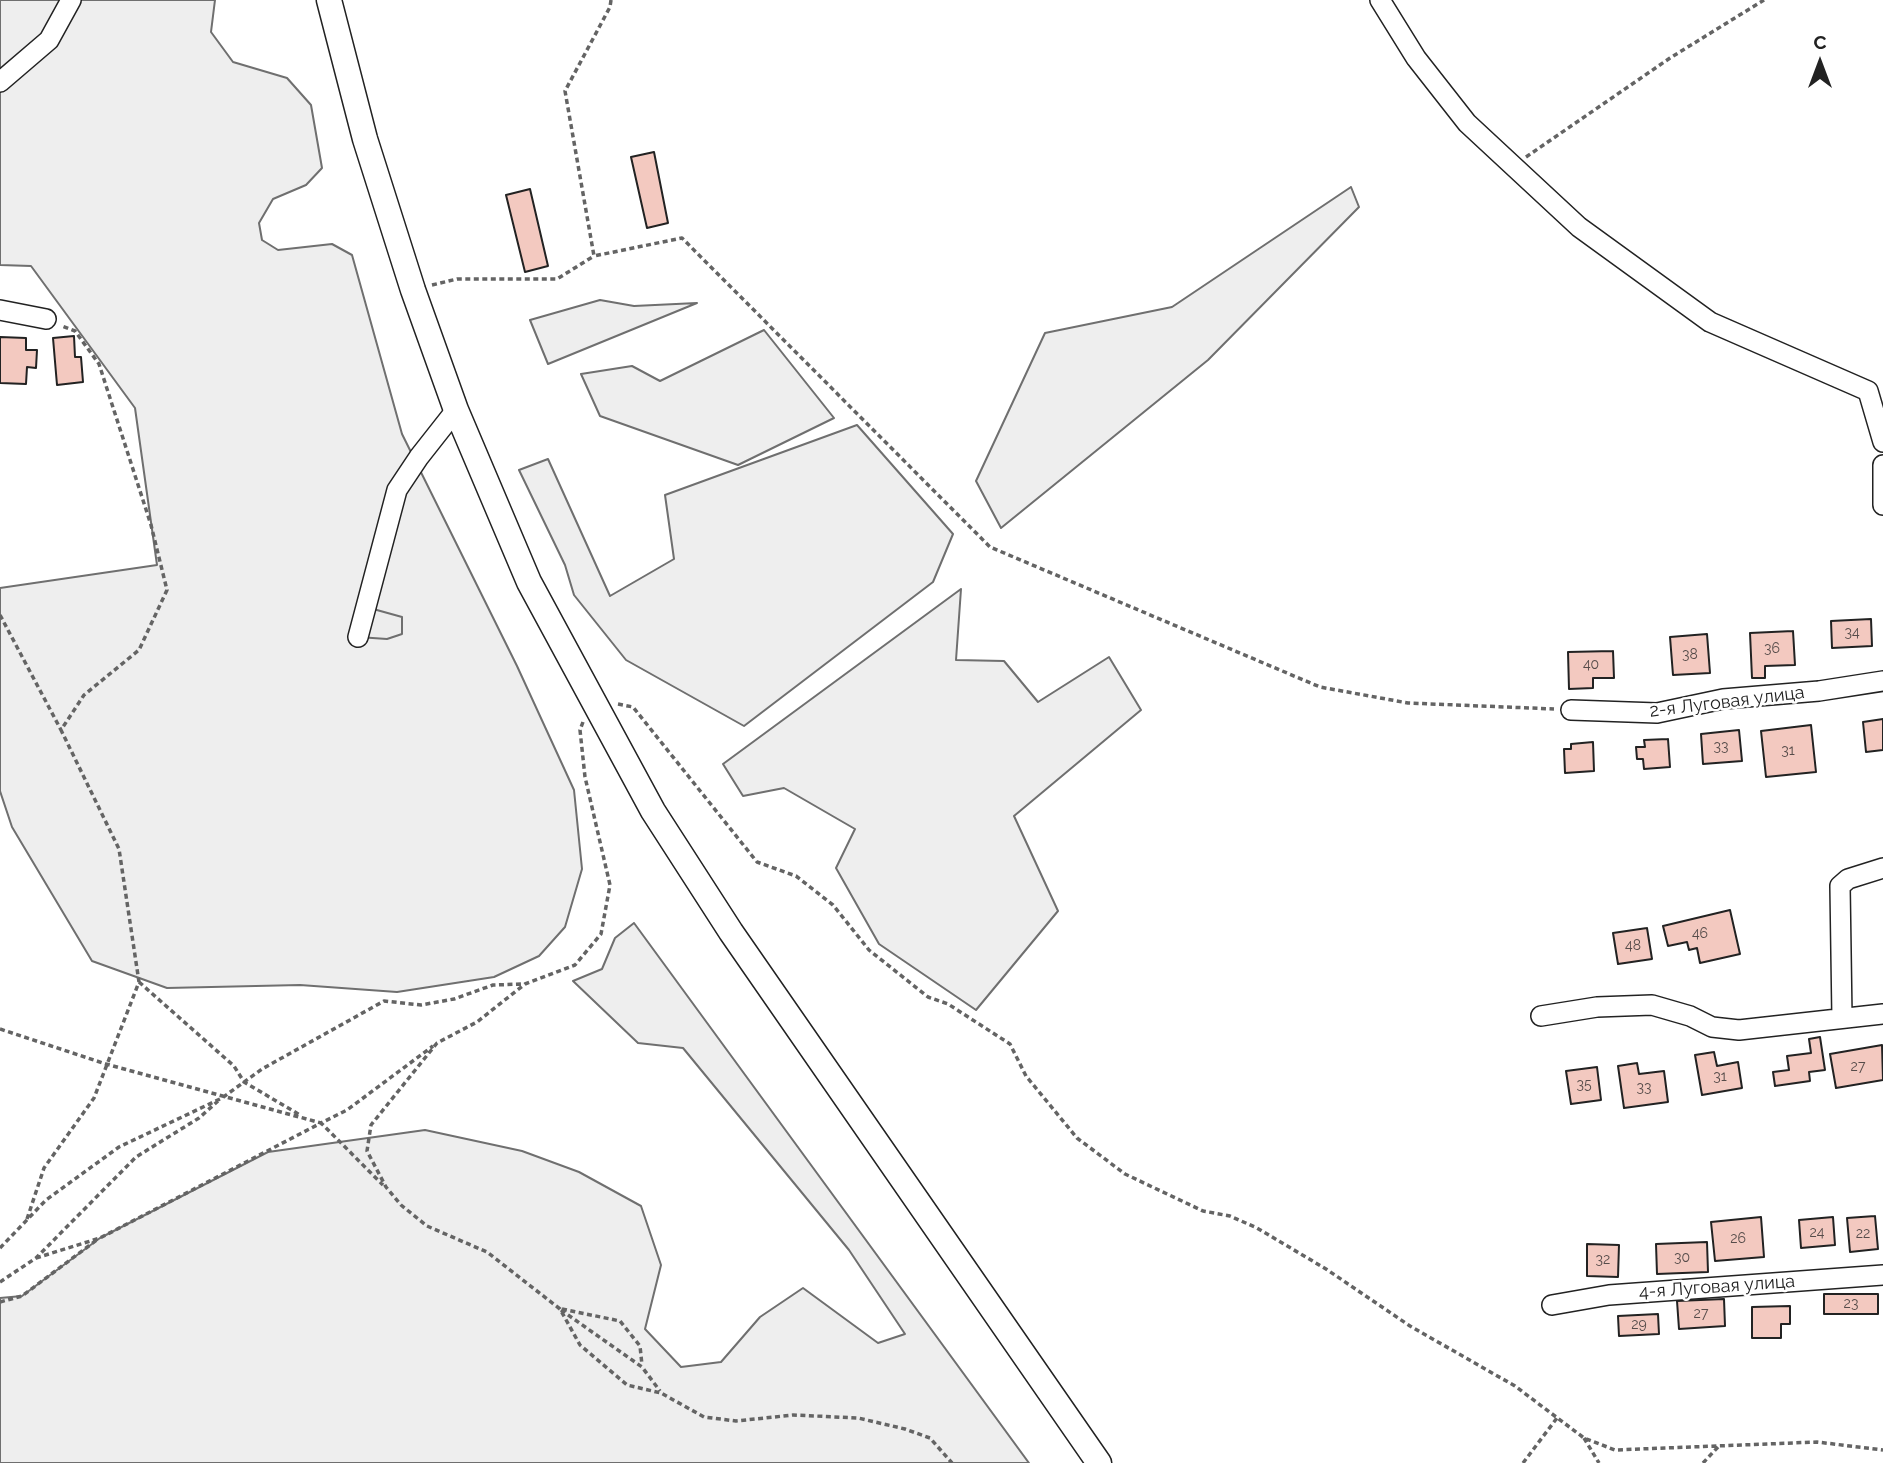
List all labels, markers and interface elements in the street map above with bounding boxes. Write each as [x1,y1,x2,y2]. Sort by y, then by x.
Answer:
north arrow [1785,28,1855,98]
text: С [1813,31,1827,53]
house number: 34 [1844,625,1860,641]
house number: 36 [1764,641,1780,657]
house number: 38 [1682,647,1698,663]
house number: 40 [1583,657,1599,673]
street label: 2-я Луговая улица [1648,682,1806,722]
house number: 33 [1714,739,1728,755]
house number: 31 [1781,743,1795,759]
house number: 46 [1692,926,1708,942]
house number: 48 [1625,938,1641,954]
house number: 27 [1851,1059,1865,1075]
house number: 31 [1713,1069,1727,1085]
house number: 35 [1576,1077,1592,1093]
house number: 33 [1637,1080,1651,1096]
house number: 24 [1810,1225,1824,1241]
house number: 22 [1856,1226,1870,1242]
house number: 26 [1730,1231,1746,1247]
house number: 30 [1674,1250,1690,1266]
house number: 32 [1596,1252,1610,1268]
street label: 4-я Луговая улица [1638,1271,1796,1303]
house number: 23 [1844,1296,1858,1312]
house number: 27 [1694,1306,1708,1322]
house number: 29 [1631,1317,1647,1333]

